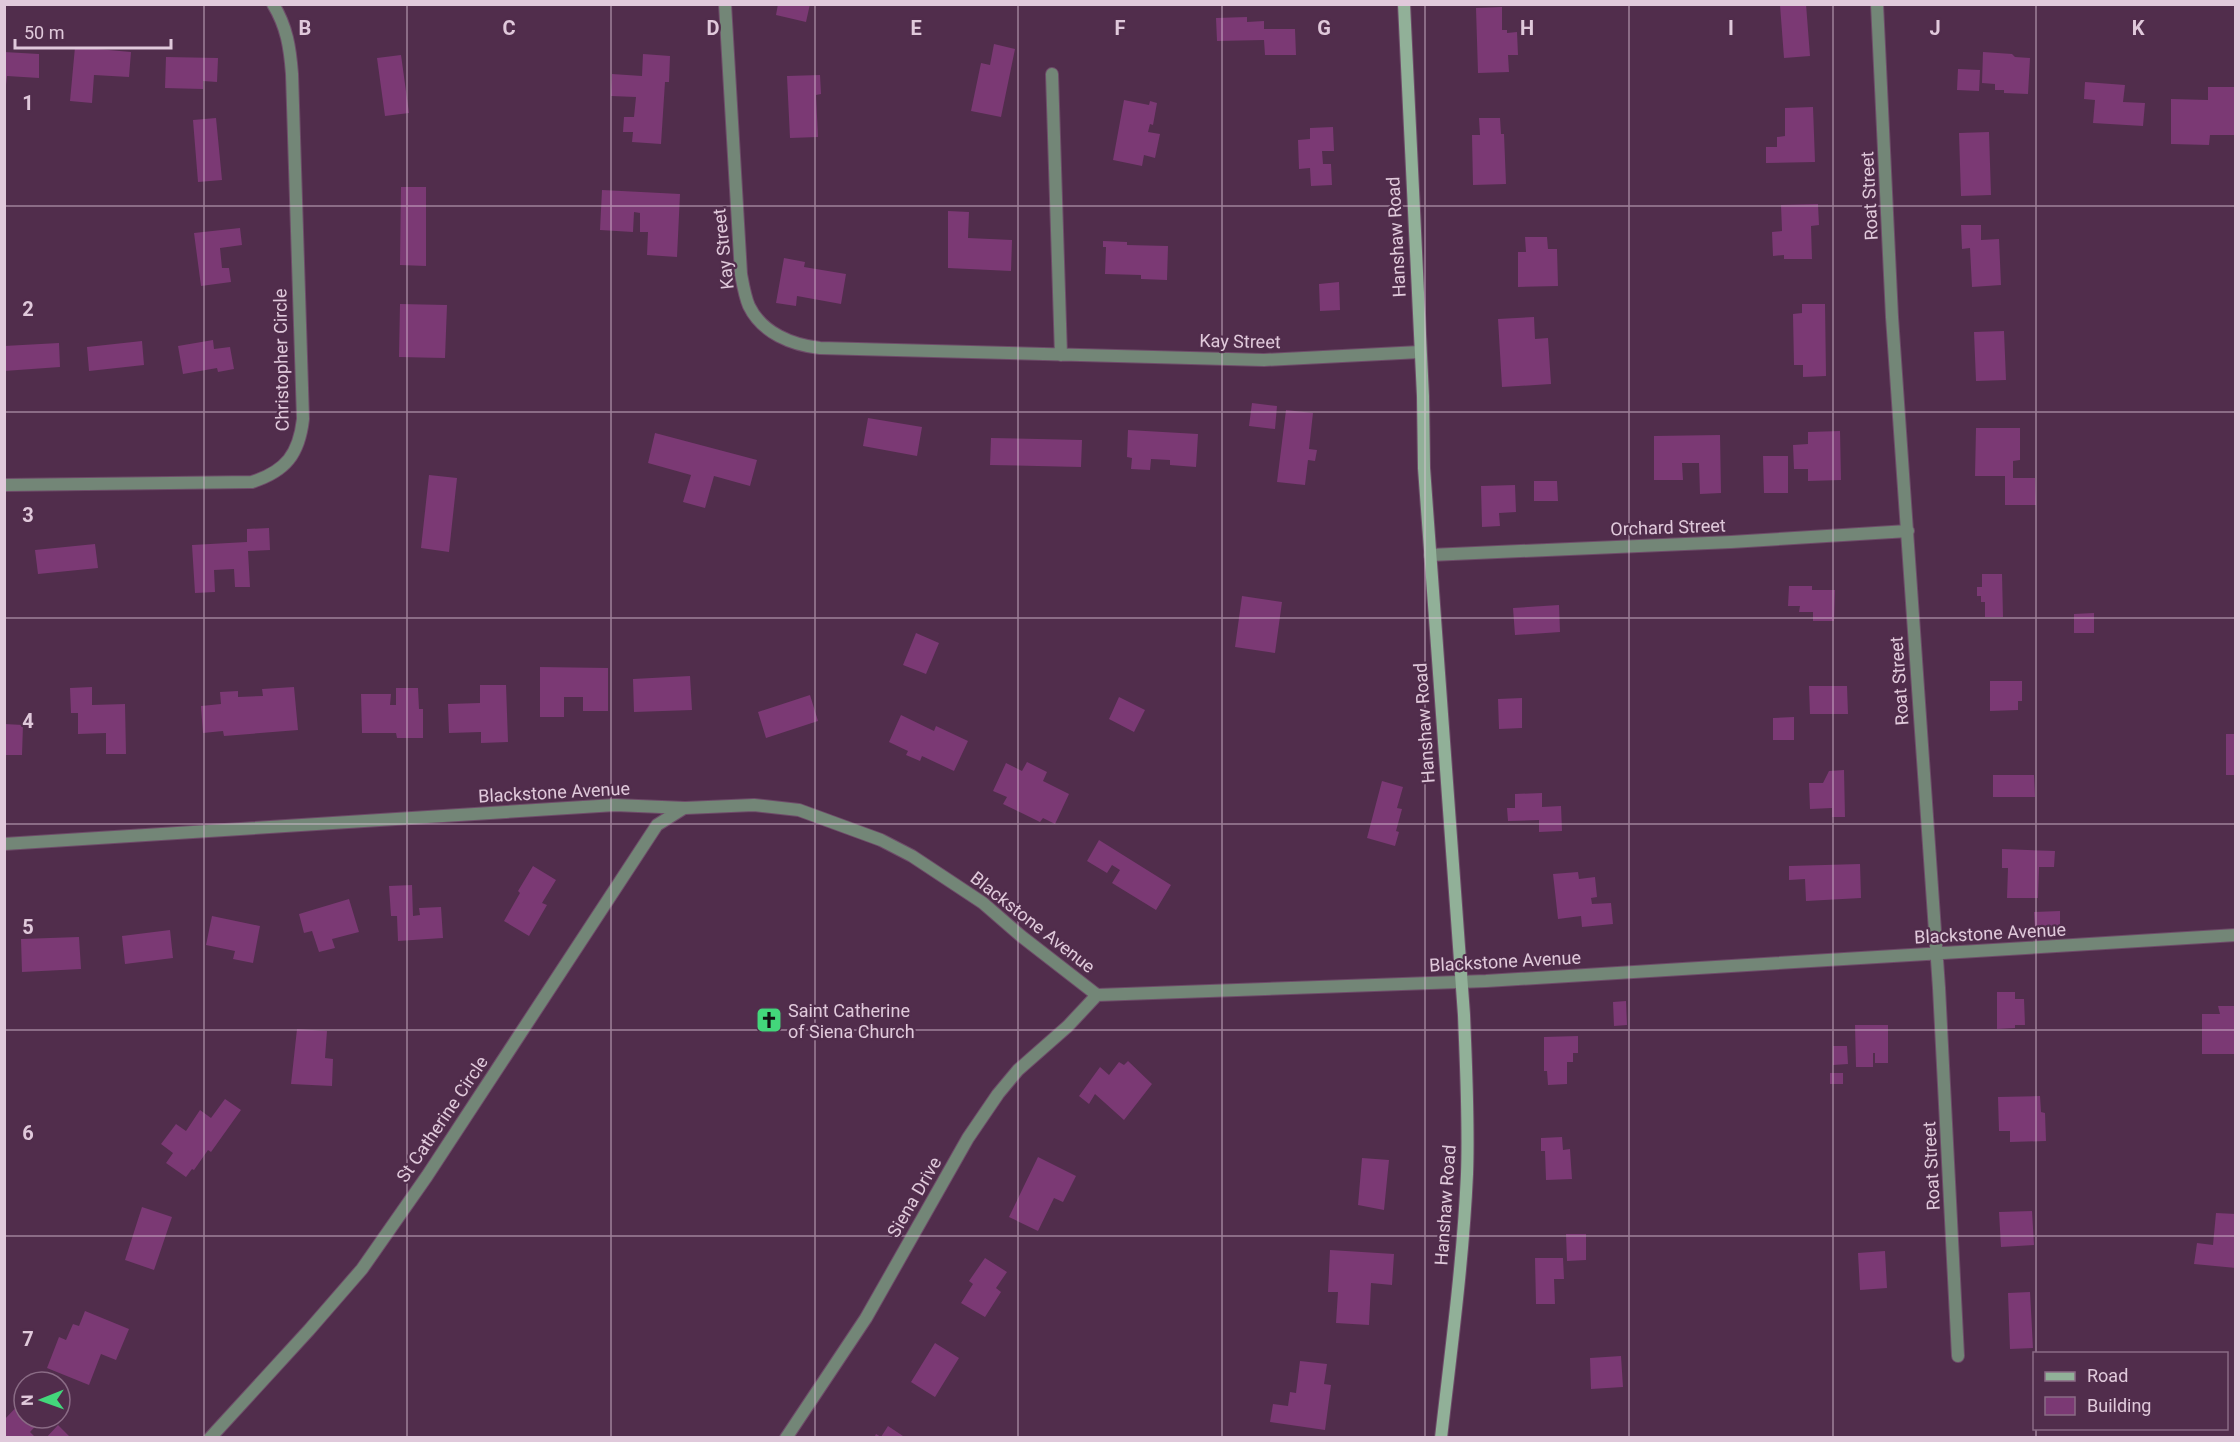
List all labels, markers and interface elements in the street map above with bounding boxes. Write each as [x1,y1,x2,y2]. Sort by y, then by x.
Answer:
scale bar [15,12,171,50]
text: B [299,16,311,40]
text: C [502,16,516,40]
text: D [707,16,720,40]
text: E [910,16,922,40]
text: F [1115,16,1126,40]
text: G [1317,16,1331,40]
text: H [1520,16,1534,40]
text: I [1728,16,1734,40]
text: J [1929,16,1941,40]
text: K [2132,16,2145,40]
text: 50 m [24,22,64,43]
text: 1 [22,91,34,115]
street label: Roat Street [1856,151,1882,241]
street label: Hanshaw Road [1382,176,1410,298]
street label: Kay Street [708,207,738,291]
street label: Christopher Circle [269,288,293,432]
text: 2 [22,297,34,321]
street label: Kay Street [1199,330,1281,352]
text: 3 [22,503,34,527]
street label: Orchard Street [1610,514,1726,540]
street label: Roat Street [1885,636,1913,726]
street label: Hanshaw Road [1409,662,1439,784]
text: 4 [22,709,34,733]
street label: Blackstone Avenue [478,778,630,806]
street label: Blackstone Avenue [967,867,1099,977]
text: 5 [22,915,34,939]
street label: Blackstone Avenue [1914,919,2066,947]
street label: Blackstone Avenue [1429,947,1581,975]
place label: Saint Catherine of Siena Church [788,1000,915,1042]
church icon: Saint Catherine of Siena Church [754,1005,784,1035]
street label: St Catherine Circle [392,1052,492,1186]
text: 6 [22,1121,34,1145]
street label: Roat Street [1918,1121,1944,1211]
street label: Hanshaw Road [1430,1144,1460,1266]
street label: Siena Drive [883,1153,945,1241]
text: 7 [22,1327,34,1351]
legend [2033,1352,2228,1430]
text: Road [2087,1365,2128,1386]
north arrow [12,1370,72,1430]
text: N [18,1394,37,1406]
text: Building [2087,1395,2151,1416]

